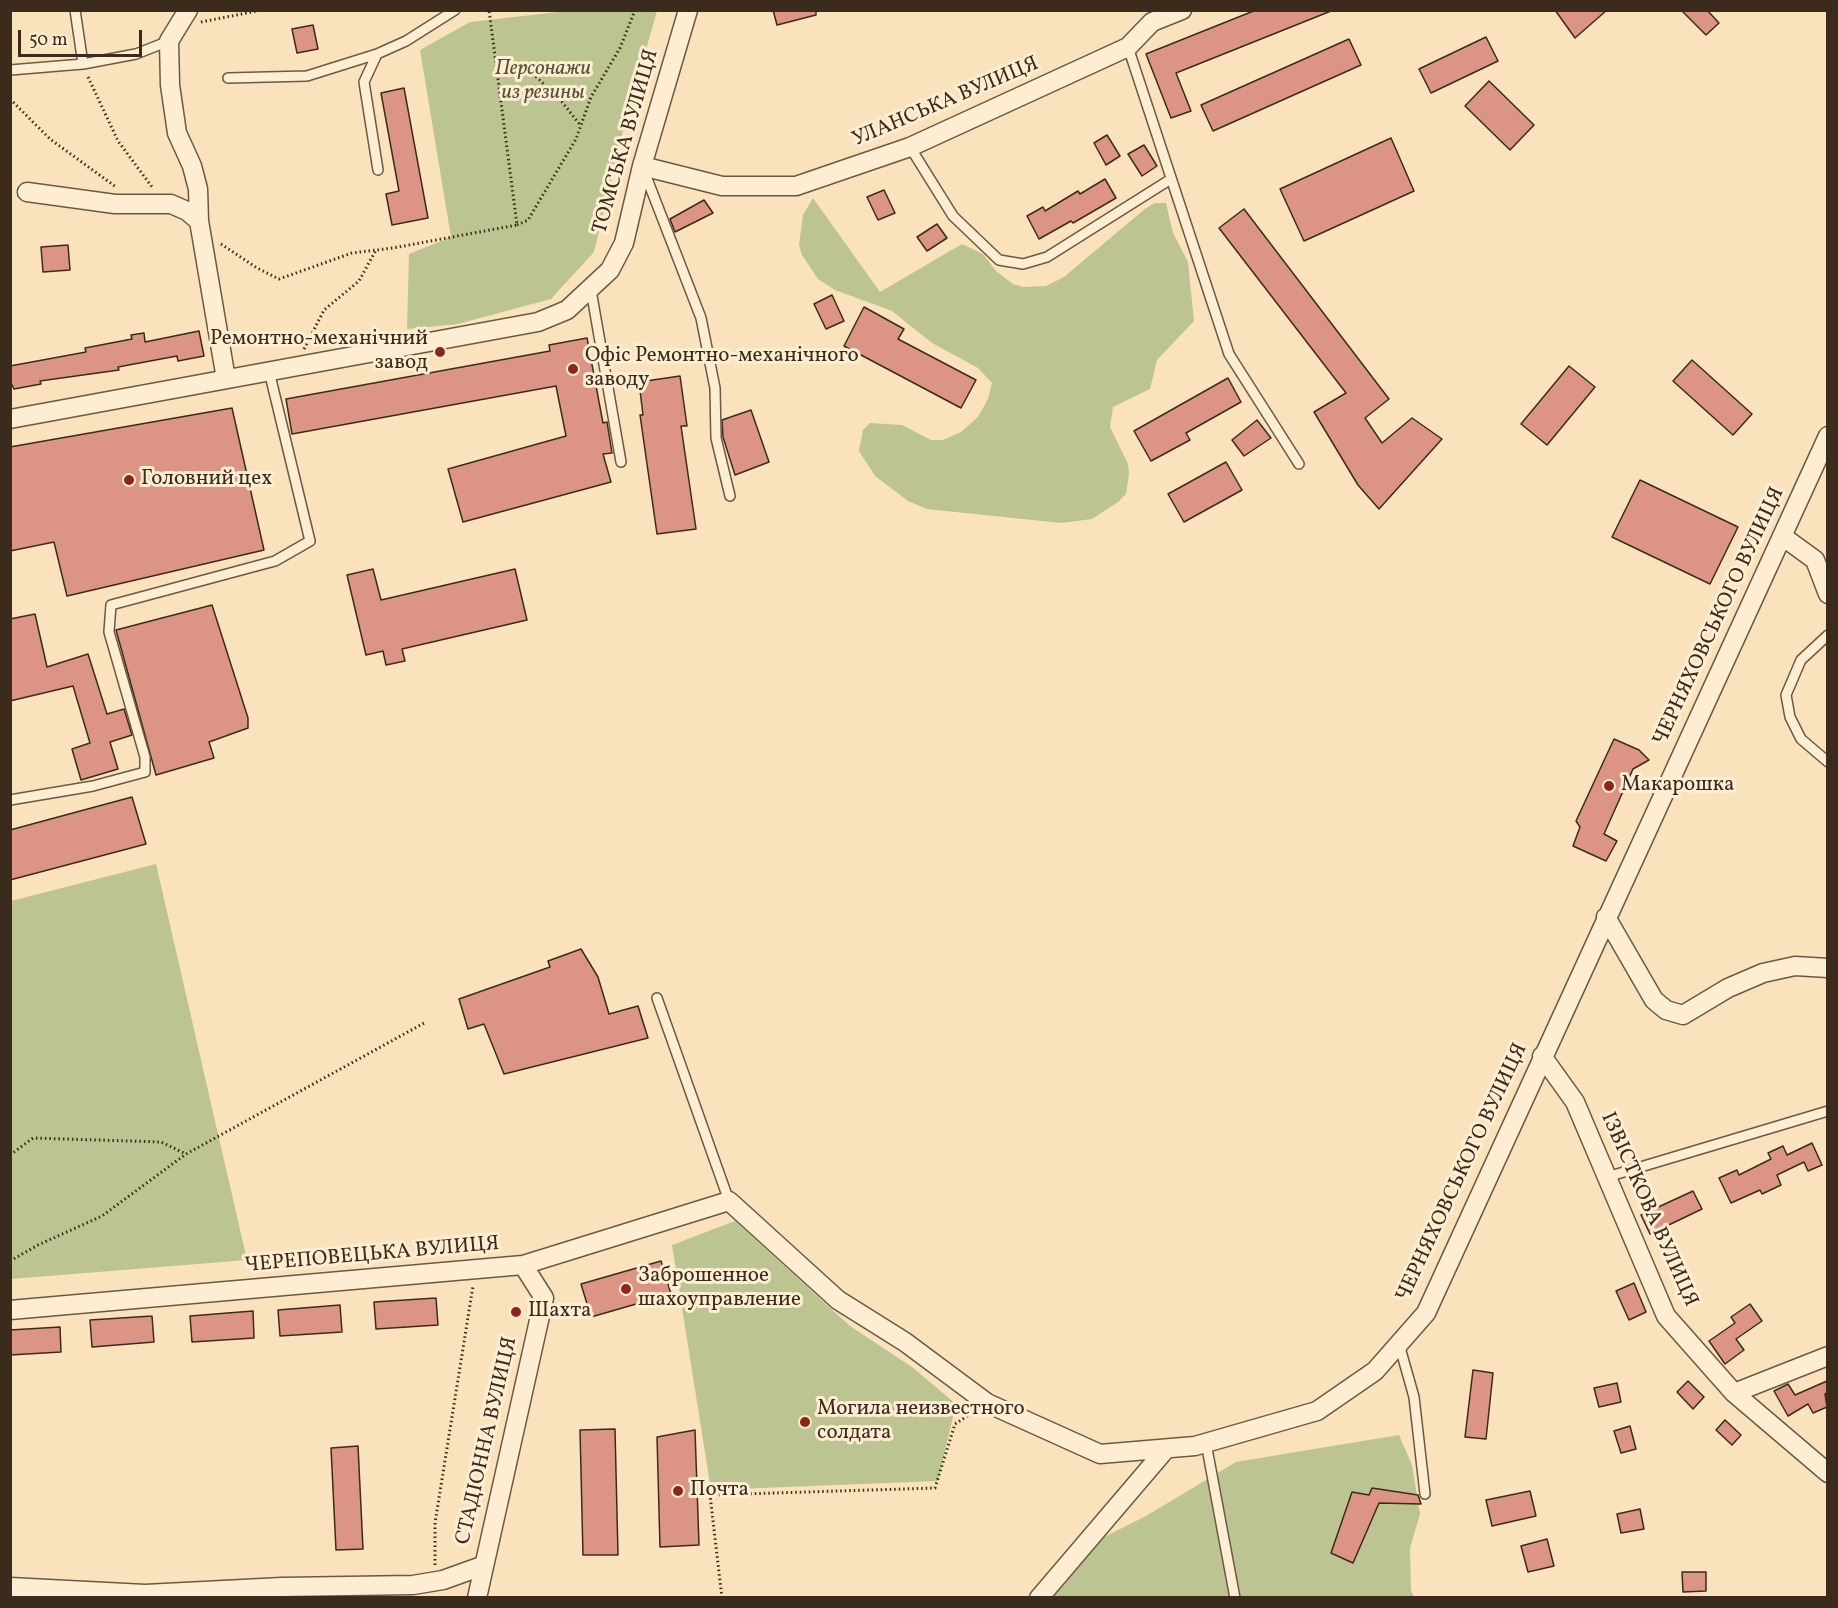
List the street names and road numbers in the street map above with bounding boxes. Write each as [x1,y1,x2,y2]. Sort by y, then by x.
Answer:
street label: ТОМСЬКА ВУЛИЦЯ [589,47,665,237]
street label: УЛАНСЬКА ВУЛИЦЯ [849,52,1043,154]
street label: ЧЕРНЯХОВСЬКОГО ВУЛИЦЯ [1649,484,1791,750]
street label: ЧЕРНЯХОВСЬКОГО ВУЛИЦЯ [1392,1040,1534,1306]
street label: IЗВIСТКОВА ВУЛИЦЯ [1594,1109,1702,1311]
street label: ЧЕРЕПОВЕЦЬКА ВУЛИЦЯ [244,1232,500,1280]
street label: СТАДІОННА ВУЛИЦЯ [452,1335,524,1547]

